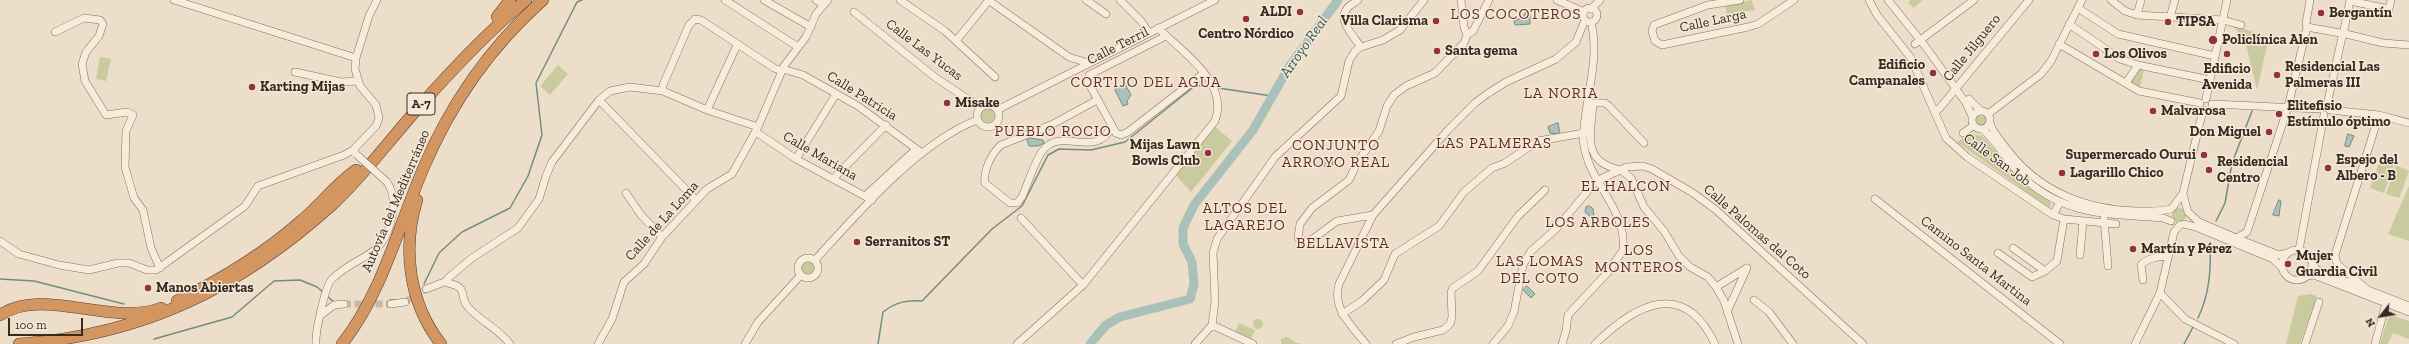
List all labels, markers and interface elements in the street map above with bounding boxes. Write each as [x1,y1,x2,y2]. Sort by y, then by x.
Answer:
place label: ALDI [1260,4,1292,20]
place label: Bergantín [2329,5,2392,21]
district label: LOS COCOTEROS [1451,6,1581,24]
street label: Calle Larga [1678,6,1748,36]
marker: ALDI [1295,7,1305,17]
marker: Bergantín [2316,8,2326,18]
street label: Calle Jilguero [1940,11,2004,85]
water label: Arroyo Real [1276,13,1332,81]
place label: Villa Clarisma [1341,13,1428,29]
marker: Centro Nórdico [1241,14,1251,24]
place label: TIPSA [2176,14,2215,30]
street label: Calle Las Yucas [882,16,966,84]
marker: Villa Clarisma [1431,16,1441,26]
marker: TIPSA [2163,17,2173,27]
street label: Calle Terril [1084,23,1152,69]
place label: Centro Nórdico [1198,26,1294,42]
place label: Policlínica Alen [2222,32,2318,48]
marker: Policlínica Alen [2207,34,2219,46]
place label: Santa gema [1445,43,1518,59]
marker: Santa gema [1432,46,1442,56]
place label: Los Olivos [2104,46,2167,62]
marker: Los Olivos [2091,49,2101,59]
marker: Edificio Avenida [2222,49,2232,59]
place label: Edificio Campanales [1849,57,1925,90]
place label: Residencial Las Palmeras III [2285,59,2380,92]
place label: Edificio Avenida [2202,61,2252,94]
street label: Calle Patricia [824,68,900,124]
marker: Edificio Campanales [1928,68,1938,78]
marker: Residencial Las Palmeras III [2272,70,2282,80]
district label: CORTIJO DEL AGUA [1070,74,1222,92]
place label: Karting Mijas [260,79,345,95]
marker: Karting Mijas [247,82,257,92]
district label: LA NORIA [1524,85,1598,103]
road number: A-7 [407,93,435,115]
place label: Misake [955,95,1000,111]
marker: Misake [942,98,952,108]
place label: Elitefisio Estímulo óptimo [2287,98,2391,130]
place label: Malvarosa [2161,103,2226,119]
marker: Malvarosa [2148,106,2158,116]
marker: Elitefisio Estímulo óptimo [2274,109,2284,119]
district label: PUEBLO ROCIO [994,123,1112,141]
place label: Don Miguel [2189,124,2261,140]
street label: Autovía del Mediterráneo [358,127,434,275]
marker: Don Miguel [2264,127,2274,137]
street label: Calle Mariana [780,128,860,184]
street label: Calle San Job [1960,130,2034,190]
district label: LAS PALMERAS [1436,135,1552,153]
place label: Mijas Lawn Bowls Club [1130,137,1200,170]
district label: CONJUNTO ARROYO REAL [1282,137,1390,172]
place label: Supermercado Ourui [2066,147,2196,163]
marker: Mijas Lawn Bowls Club [1203,148,1213,158]
marker: Supermercado Ourui [2199,150,2209,160]
place label: Espejo del Albero - B [2336,152,2398,184]
place label: Residencial Centro [2217,154,2288,186]
marker: Espejo del Albero - B [2323,163,2333,173]
place label: Lagarillo Chico [2070,165,2163,181]
marker: Residencial Centro [2204,165,2214,175]
marker: Lagarillo Chico [2057,168,2067,178]
street label: Calle de La Loma [622,178,702,264]
district label: EL HALCON [1581,178,1671,196]
street label: Calle Palomas del Coto [1700,181,1814,283]
district label: ALTOS DEL LAGAREJO [1202,200,1288,235]
street label: Camino Santa Martina [1917,212,2035,310]
district label: LOS ARBOLES [1545,214,1651,232]
place label: Serranitos ST [865,234,950,250]
district label: BELLAVISTA [1296,235,1390,253]
marker: Serranitos ST [852,237,862,247]
place label: Martín y Pérez [2141,241,2232,257]
district label: LOS MONTEROS [1594,242,1684,277]
marker: Martín y Pérez [2128,244,2138,254]
place label: Mujer Guardia Civil [2296,248,2377,280]
district label: LAS LOMAS DEL COTO [1496,253,1584,288]
marker: Mujer Guardia Civil [2283,259,2293,269]
place label: Manos Abiertas [156,280,254,296]
marker: Manos Abiertas [143,283,153,293]
north arrow [2361,296,2401,336]
scale bar [10,310,85,336]
text: N [2363,316,2378,329]
text: 100 m [15,318,47,332]

